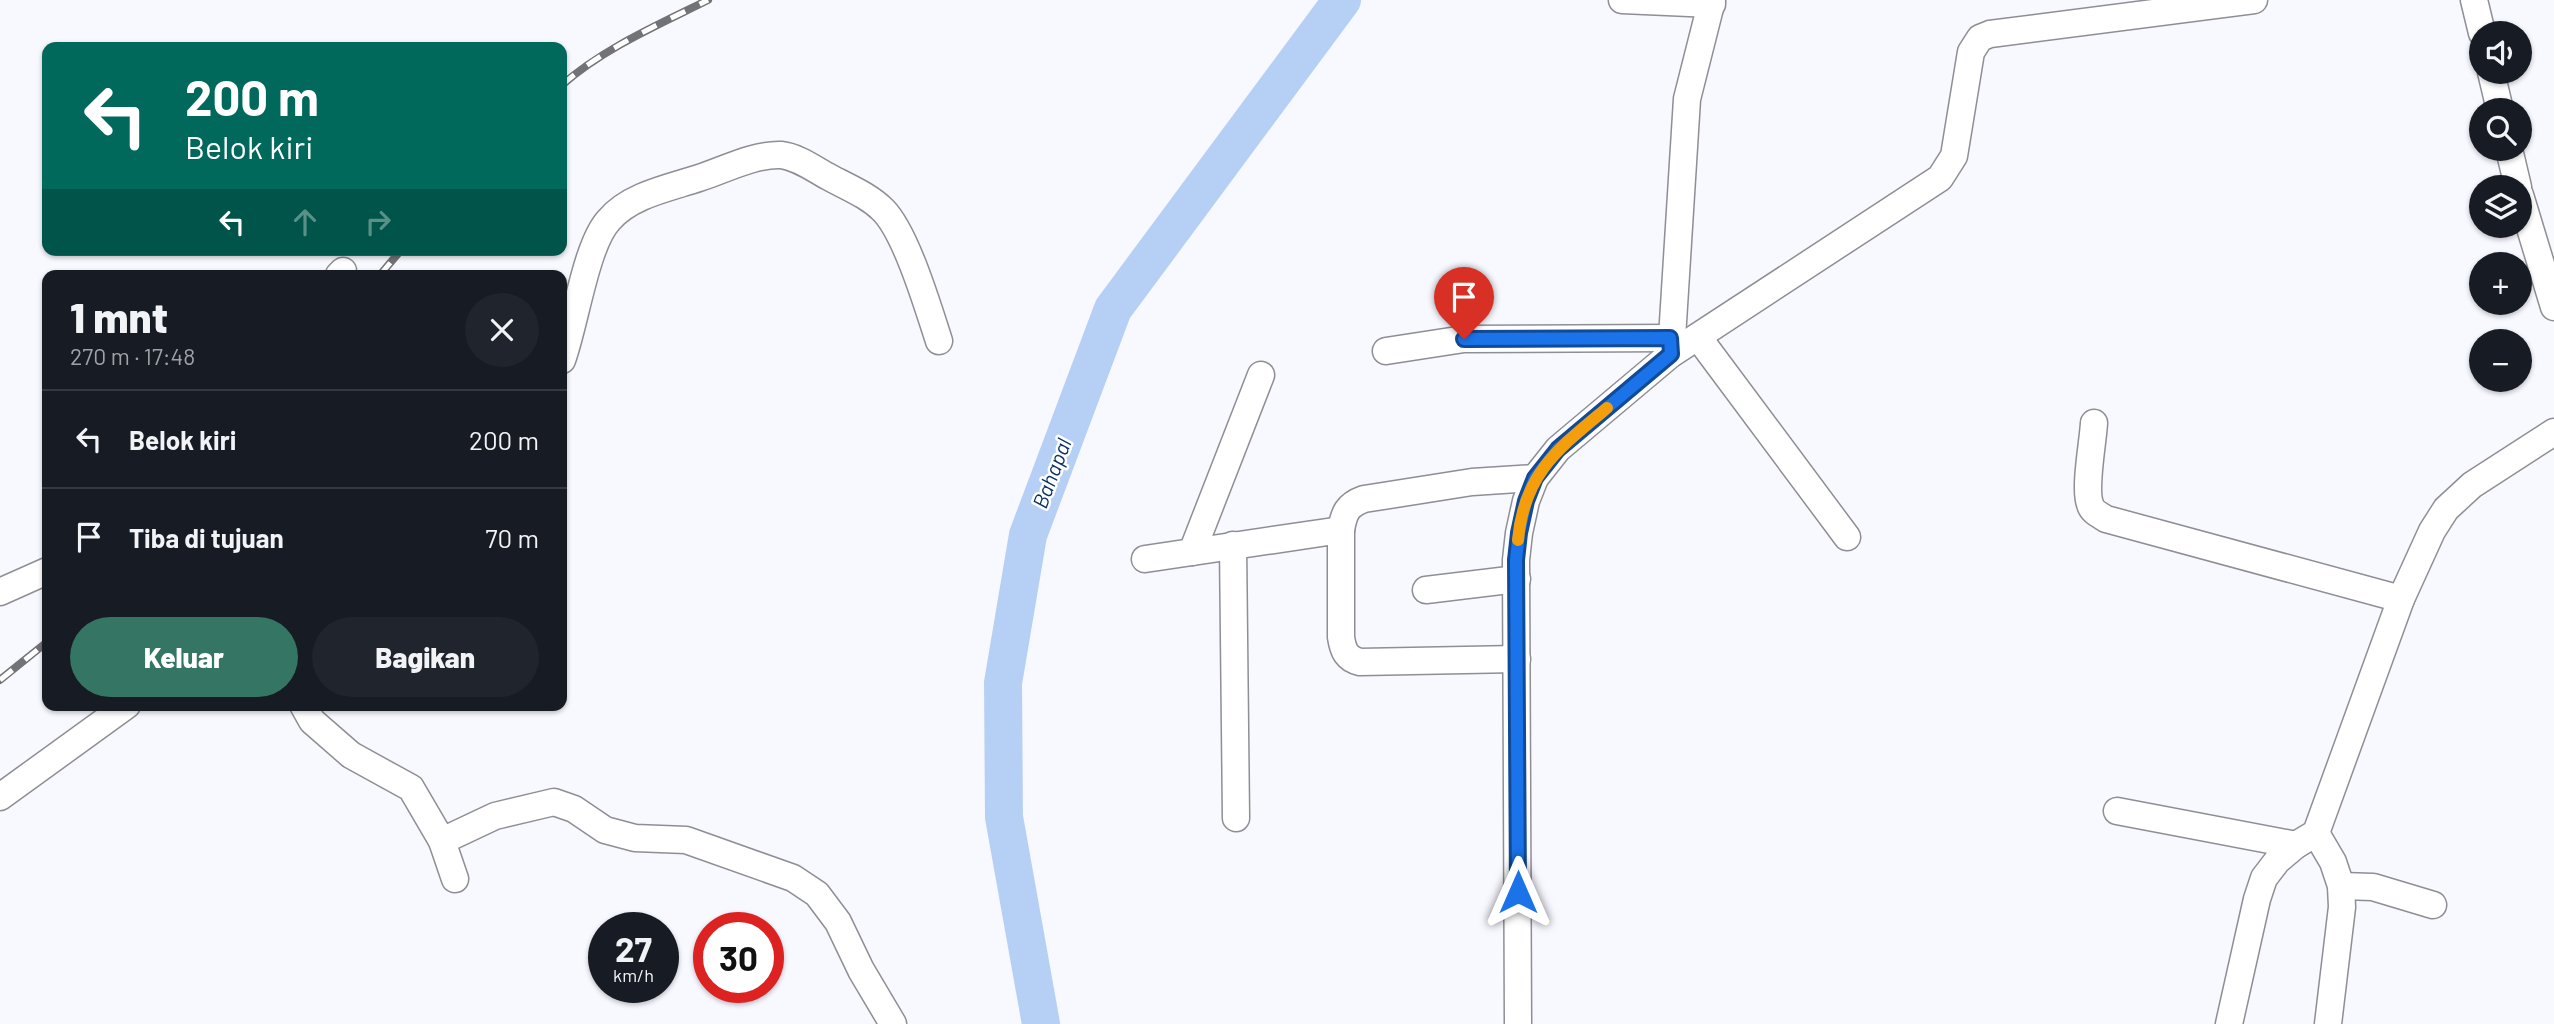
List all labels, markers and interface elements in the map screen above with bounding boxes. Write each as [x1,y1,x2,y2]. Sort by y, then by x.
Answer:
map controls [2469,21,2532,392]
button: sound [2469,21,2532,84]
text: 200 m [185,67,319,126]
icon: left [70,70,161,161]
button: search [2469,98,2532,161]
text: Belok kiri [185,127,313,165]
button: layers [2469,175,2532,238]
icon: left [213,203,251,241]
icon: ahead [286,203,324,241]
icon: right [359,203,397,241]
button: + [2469,252,2532,315]
pin [1434,267,1494,339]
icon: arrive [1445,278,1483,316]
text: 1 mnt [70,291,168,341]
button: close [465,293,539,367]
button: − [2469,329,2532,392]
text: 270 m · 17:48 [70,342,195,370]
icon: left [70,420,108,458]
text: Belok kiri [129,424,236,455]
text: 200 m [469,424,539,455]
water label: Bahapal [1026,434,1076,511]
icon: arrive [70,518,108,556]
text: Tiba di tujuan [129,522,284,553]
text: 70 m [485,522,539,553]
button: Keluar [70,617,298,697]
button: Bagikan [312,617,539,697]
position arrow [1481,855,1555,929]
speed limit sign: 30 [693,912,784,1003]
text: 27 [615,927,652,969]
text: km/h [613,964,654,986]

